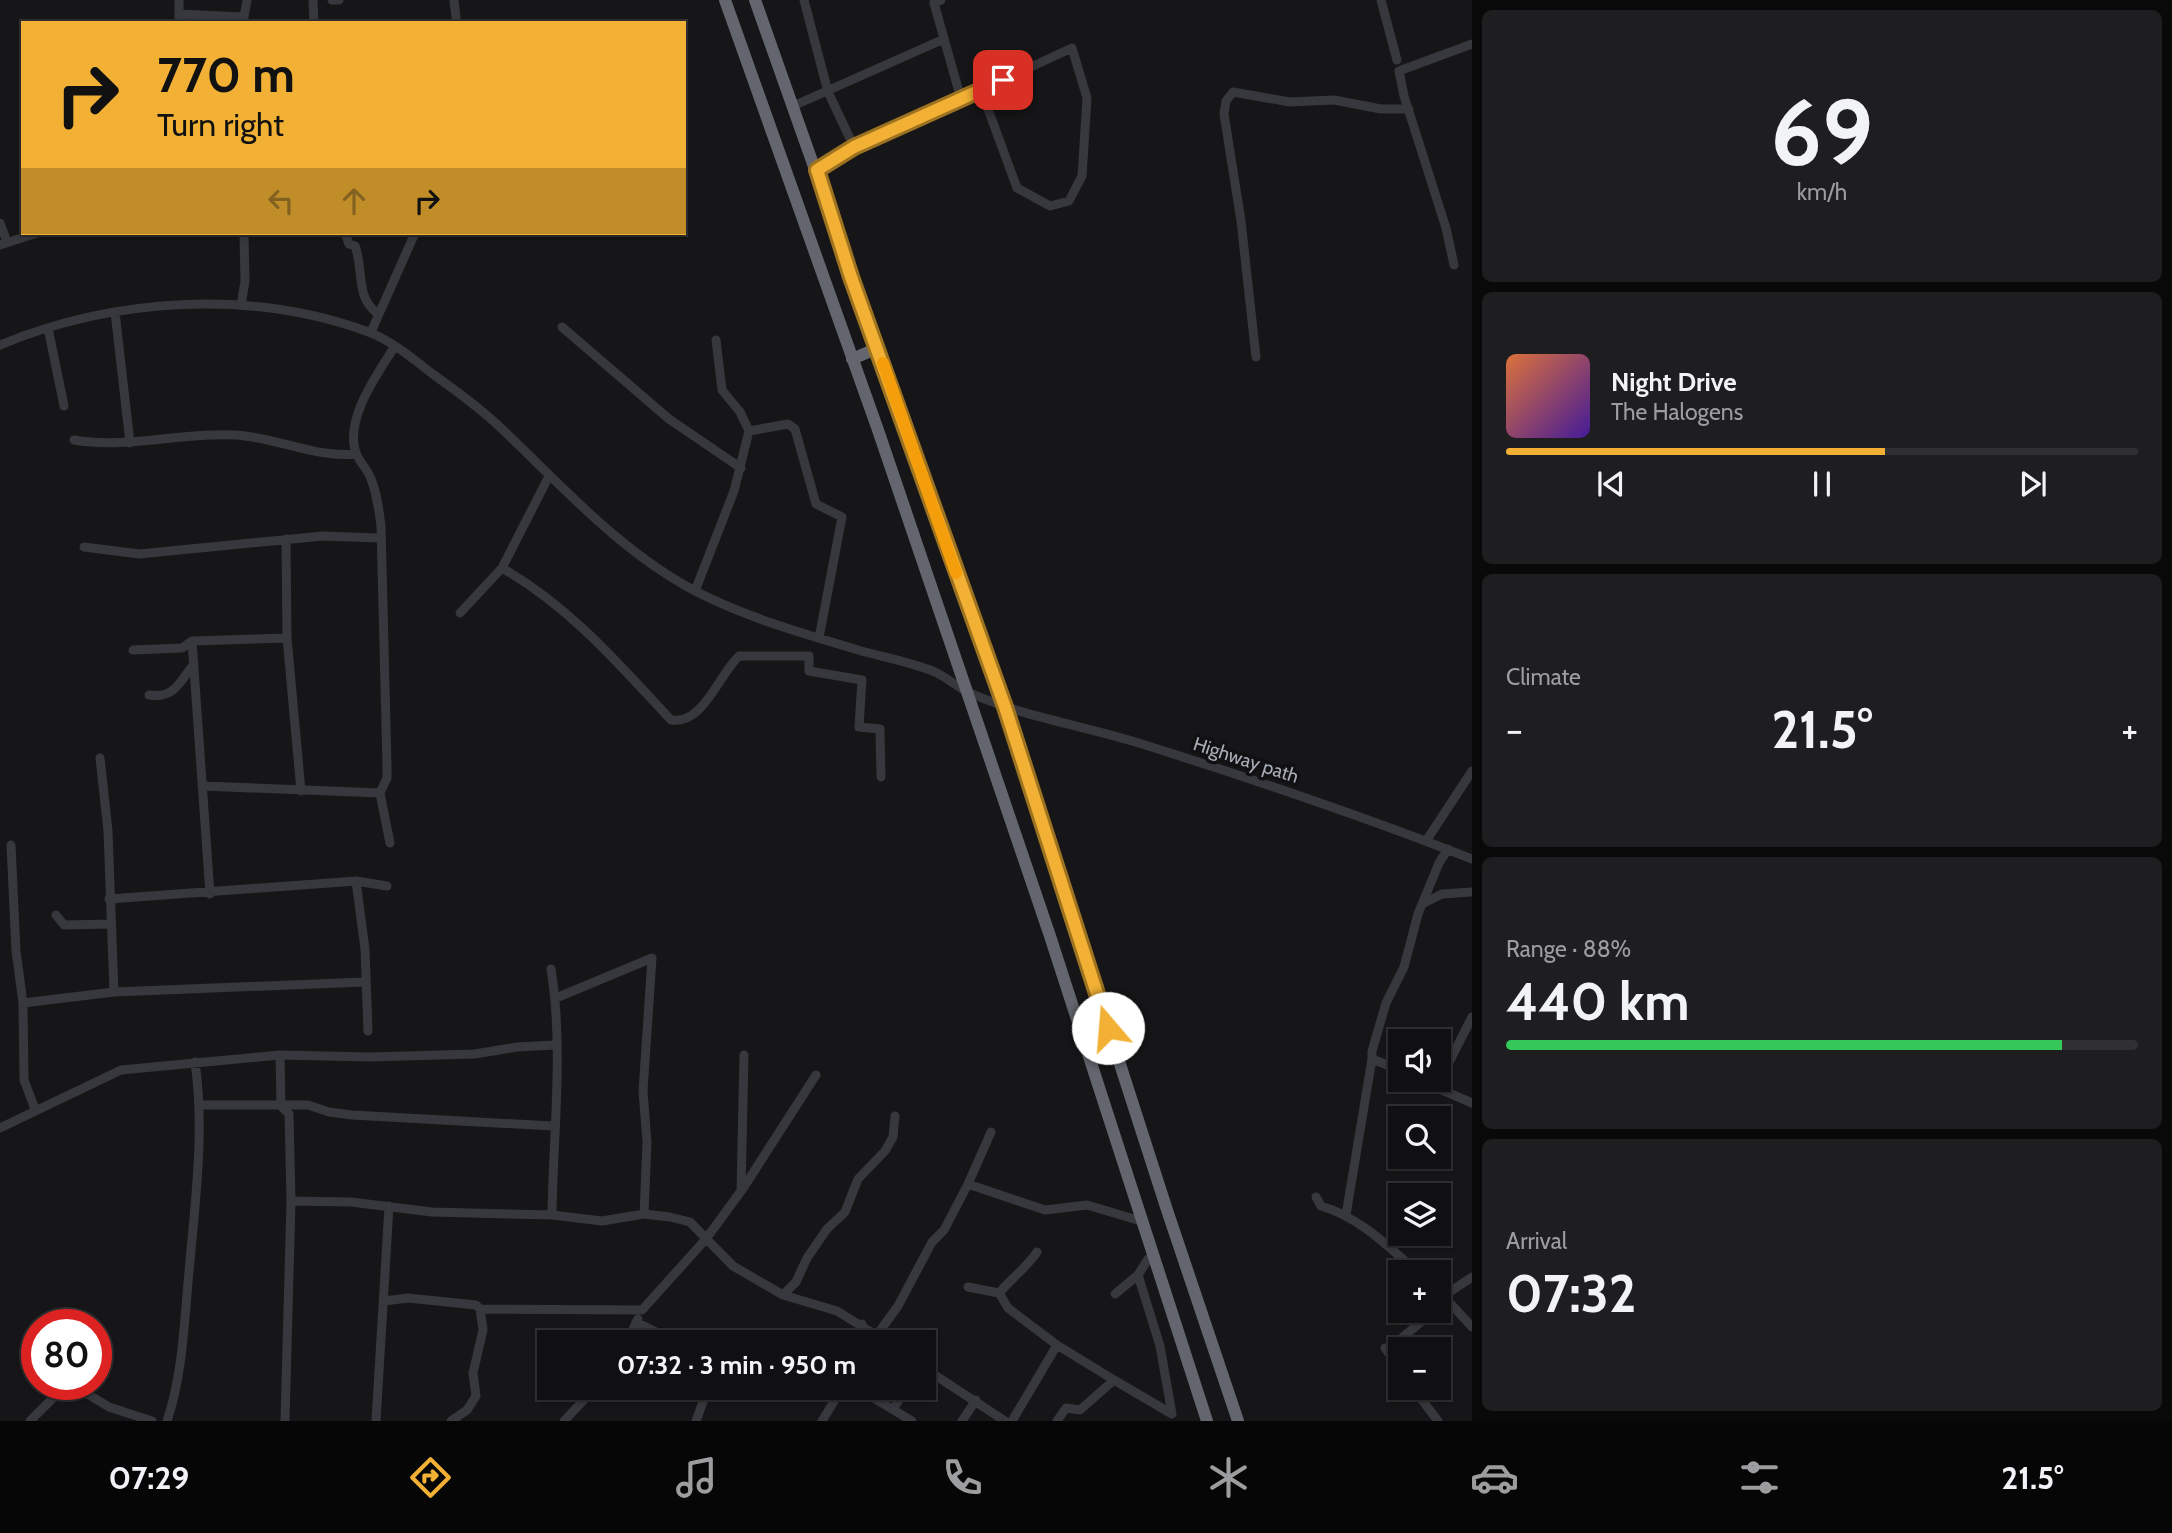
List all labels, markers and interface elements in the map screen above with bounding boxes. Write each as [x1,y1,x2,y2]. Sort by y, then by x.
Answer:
text: 770 m [157,45,295,104]
icon: right [42,49,133,140]
pin [973,50,1033,110]
icon: arrive [984,61,1022,99]
text: 69 [1771,77,1873,188]
text: Turn right [157,105,284,144]
text: km/h [1797,178,1847,206]
icon: left [262,182,300,220]
icon: ahead [335,182,373,220]
icon: right [408,182,446,220]
text: Night Drive [1611,366,1737,398]
text: The Halogens [1611,398,1743,426]
icon: previous [1592,465,1630,503]
icon: pause [1803,465,1841,503]
icon: next [2014,465,2052,503]
text: Climate [1506,663,1581,691]
text: 21.5° [1771,698,1873,761]
text: − [1506,706,1523,753]
text: + [2121,706,2138,753]
street label: Highway path [1190,732,1302,788]
text: Range · 88% [1506,935,1631,963]
text: 440 km [1506,970,1689,1033]
position arrow [1071,991,1145,1065]
map controls [1388,1029,1451,1400]
button: sound [1388,1029,1451,1092]
button: search [1388,1106,1451,1169]
button: layers [1388,1183,1451,1246]
text: Arrival [1506,1227,1567,1255]
button: + [1388,1260,1451,1323]
text: 07:32 [1506,1262,1636,1325]
speed limit sign: 80 [21,1309,112,1400]
button: − [1388,1337,1451,1400]
text: 07:32 · 3 min · 950 m [617,1349,856,1381]
icon: directions [406,1453,455,1502]
icon: music [672,1453,721,1502]
icon: phone [938,1453,987,1502]
icon: climate [1204,1453,1253,1502]
icon: car [1470,1453,1519,1502]
icon: filters [1735,1453,1784,1502]
text: 07:29 [108,1458,189,1497]
text: 21.5° [2001,1458,2064,1497]

